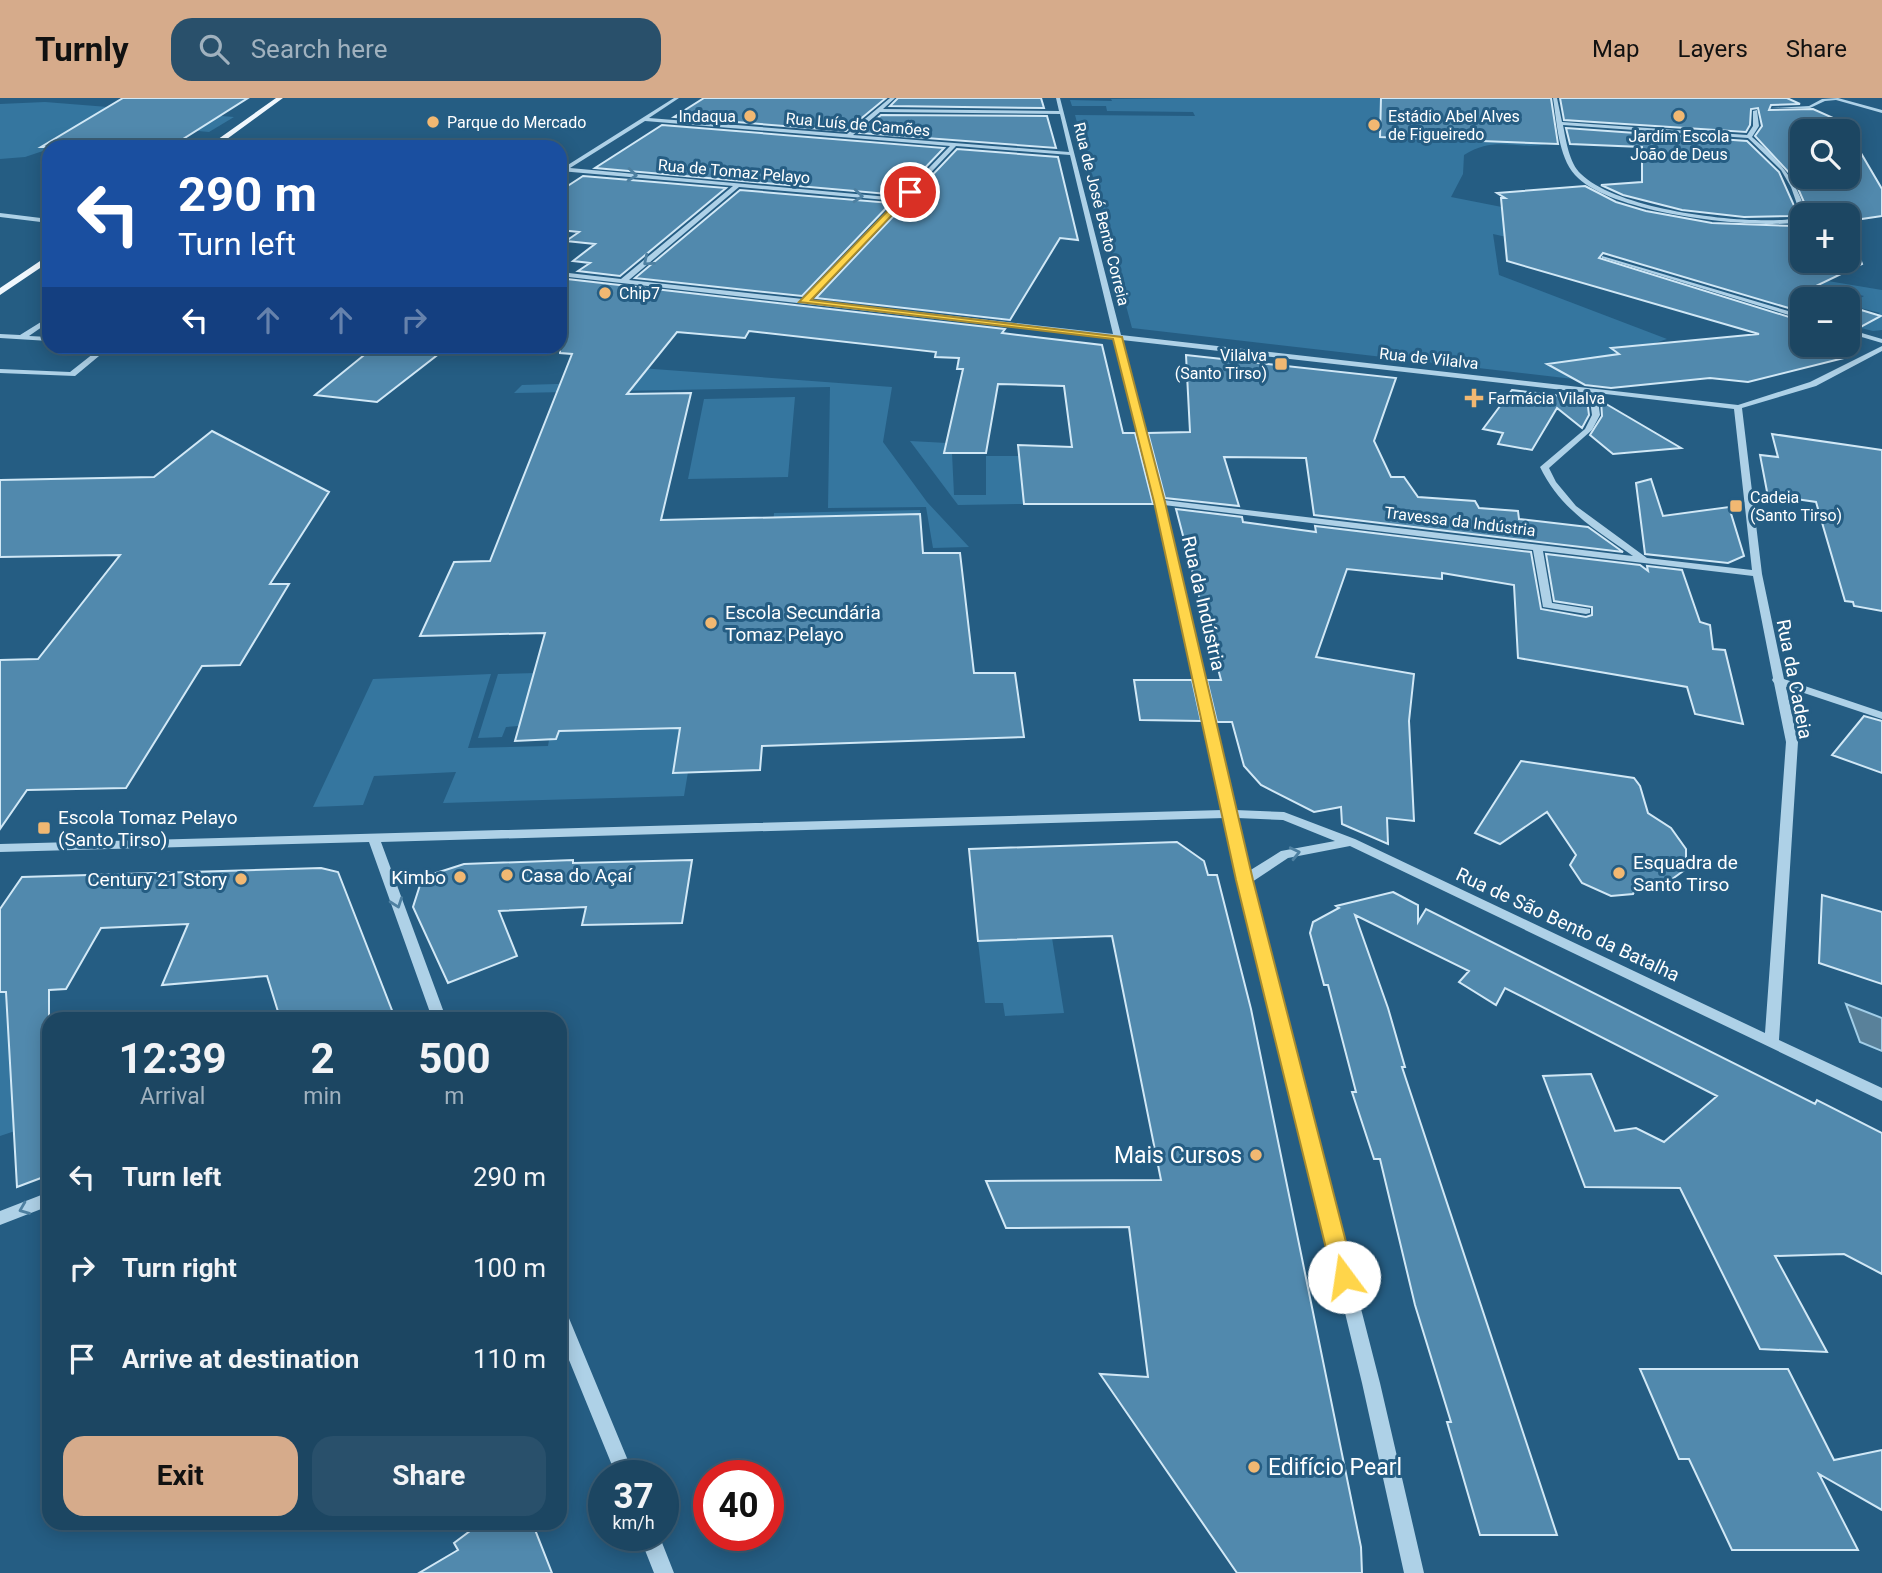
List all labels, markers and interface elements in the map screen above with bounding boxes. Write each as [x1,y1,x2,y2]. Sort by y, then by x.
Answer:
search box [171,18,661,81]
text: Turnly [35,30,129,69]
icon: search [195,30,233,68]
text: Search here [251,34,387,64]
text: Map [1592,35,1640,63]
text: Layers [1678,35,1748,63]
text: Share [1786,35,1847,63]
place label: Indaqua [678,107,736,126]
place label: Estádio Abel Alves de Figueiredo [1388,107,1520,144]
marker: Indaqua [742,108,758,124]
marker: Jardim Escola João de Deus [1671,108,1687,124]
street label: Rua Luís de Camões [785,109,931,140]
place label: Parque do Mercado [447,113,586,132]
marker: Parque do Mercado [425,114,441,130]
marker: Estádio Abel Alves de Figueiredo [1366,117,1382,133]
map controls [1790,119,1860,357]
button: search [1790,119,1860,189]
street label: Rua de José Bento Correia [1070,120,1134,308]
place label: Jardim Escola João de Deus [1628,127,1730,164]
street label: Rua de Tomaz Pelayo [657,155,811,188]
pin [880,162,940,222]
text: 290 m [178,166,317,223]
icon: left [63,168,154,259]
one-way arrow [626,168,638,183]
icon: arrive [891,173,929,211]
one-way arrow [853,188,864,203]
button: + [1790,203,1860,273]
text: Turn left [178,225,296,263]
one-way arrow [644,252,656,265]
place label: Chip7 [619,284,660,303]
marker: Chip7 [597,285,613,301]
button: − [1790,287,1860,357]
icon: left [176,301,214,339]
icon: ahead [249,301,287,339]
icon: ahead [322,301,360,339]
icon: right [395,301,433,339]
street label: Rua de Vilalva [1378,344,1480,373]
place label: Vilalva (Santo Tirso) [1175,346,1267,383]
marker: Vilalva (Santo Tirso) [1273,356,1289,372]
place label: Farmácia Vilalva [1488,389,1605,408]
marker: Farmácia Vilalva [1466,390,1482,406]
place label: Cadeia (Santo Tirso) [1750,488,1842,525]
marker: Cadeia (Santo Tirso) [1728,498,1744,514]
street label: Travessa da Indústria [1383,503,1537,540]
street label: Rua da Indústria [1177,534,1230,673]
place label: Escola Secundária Tomaz Pelayo [725,601,881,646]
marker: Escola Secundária Tomaz Pelayo [703,615,719,631]
street label: Rua da Cadeia [1772,617,1817,741]
place label: Escola Tomaz Pelayo (Santo Tirso) [58,806,238,851]
marker: Escola Tomaz Pelayo (Santo Tirso) [36,820,52,836]
one-way arrow [1288,847,1300,861]
place label: Esquadra de Santo Tirso [1633,851,1738,896]
street label: Rua de São Bento da Batalha [1452,863,1683,986]
place label: Casa do Açaí [521,864,633,887]
marker: Esquadra de Santo Tirso [1611,865,1627,881]
place label: Kimbo [391,866,446,889]
marker: Casa do Açaí [499,867,515,883]
place label: Century 21 Story [87,868,227,891]
marker: Kimbo [452,869,468,885]
marker: Century 21 Story [233,871,249,887]
one-way arrow [389,897,403,909]
text: 12:39 [119,1034,227,1083]
text: 2 [310,1034,335,1083]
text: 500 [418,1034,491,1083]
text: Arrival [140,1083,205,1110]
text: min [303,1083,342,1110]
text: m [444,1083,464,1110]
place label: Mais Cursos [1114,1142,1242,1169]
marker: Mais Cursos [1248,1147,1264,1163]
icon: left [63,1158,101,1196]
text: Turn left [122,1162,221,1192]
text: 290 m [473,1162,546,1192]
one-way arrow [19,1200,31,1214]
position arrow [1307,1240,1381,1314]
icon: right [63,1249,101,1287]
text: Turn right [122,1253,237,1283]
text: 100 m [473,1253,546,1283]
icon: arrive [63,1340,101,1378]
text: Arrive at destination [122,1344,359,1374]
text: 110 m [473,1344,546,1374]
button: Exit [63,1436,298,1516]
button: Share [312,1436,546,1516]
place label: Edifício Pearl [1268,1454,1402,1481]
marker: Edifício Pearl [1246,1459,1262,1475]
speed limit sign: 40 [693,1460,784,1551]
text: 37 [613,1476,654,1517]
text: km/h [612,1512,655,1533]

